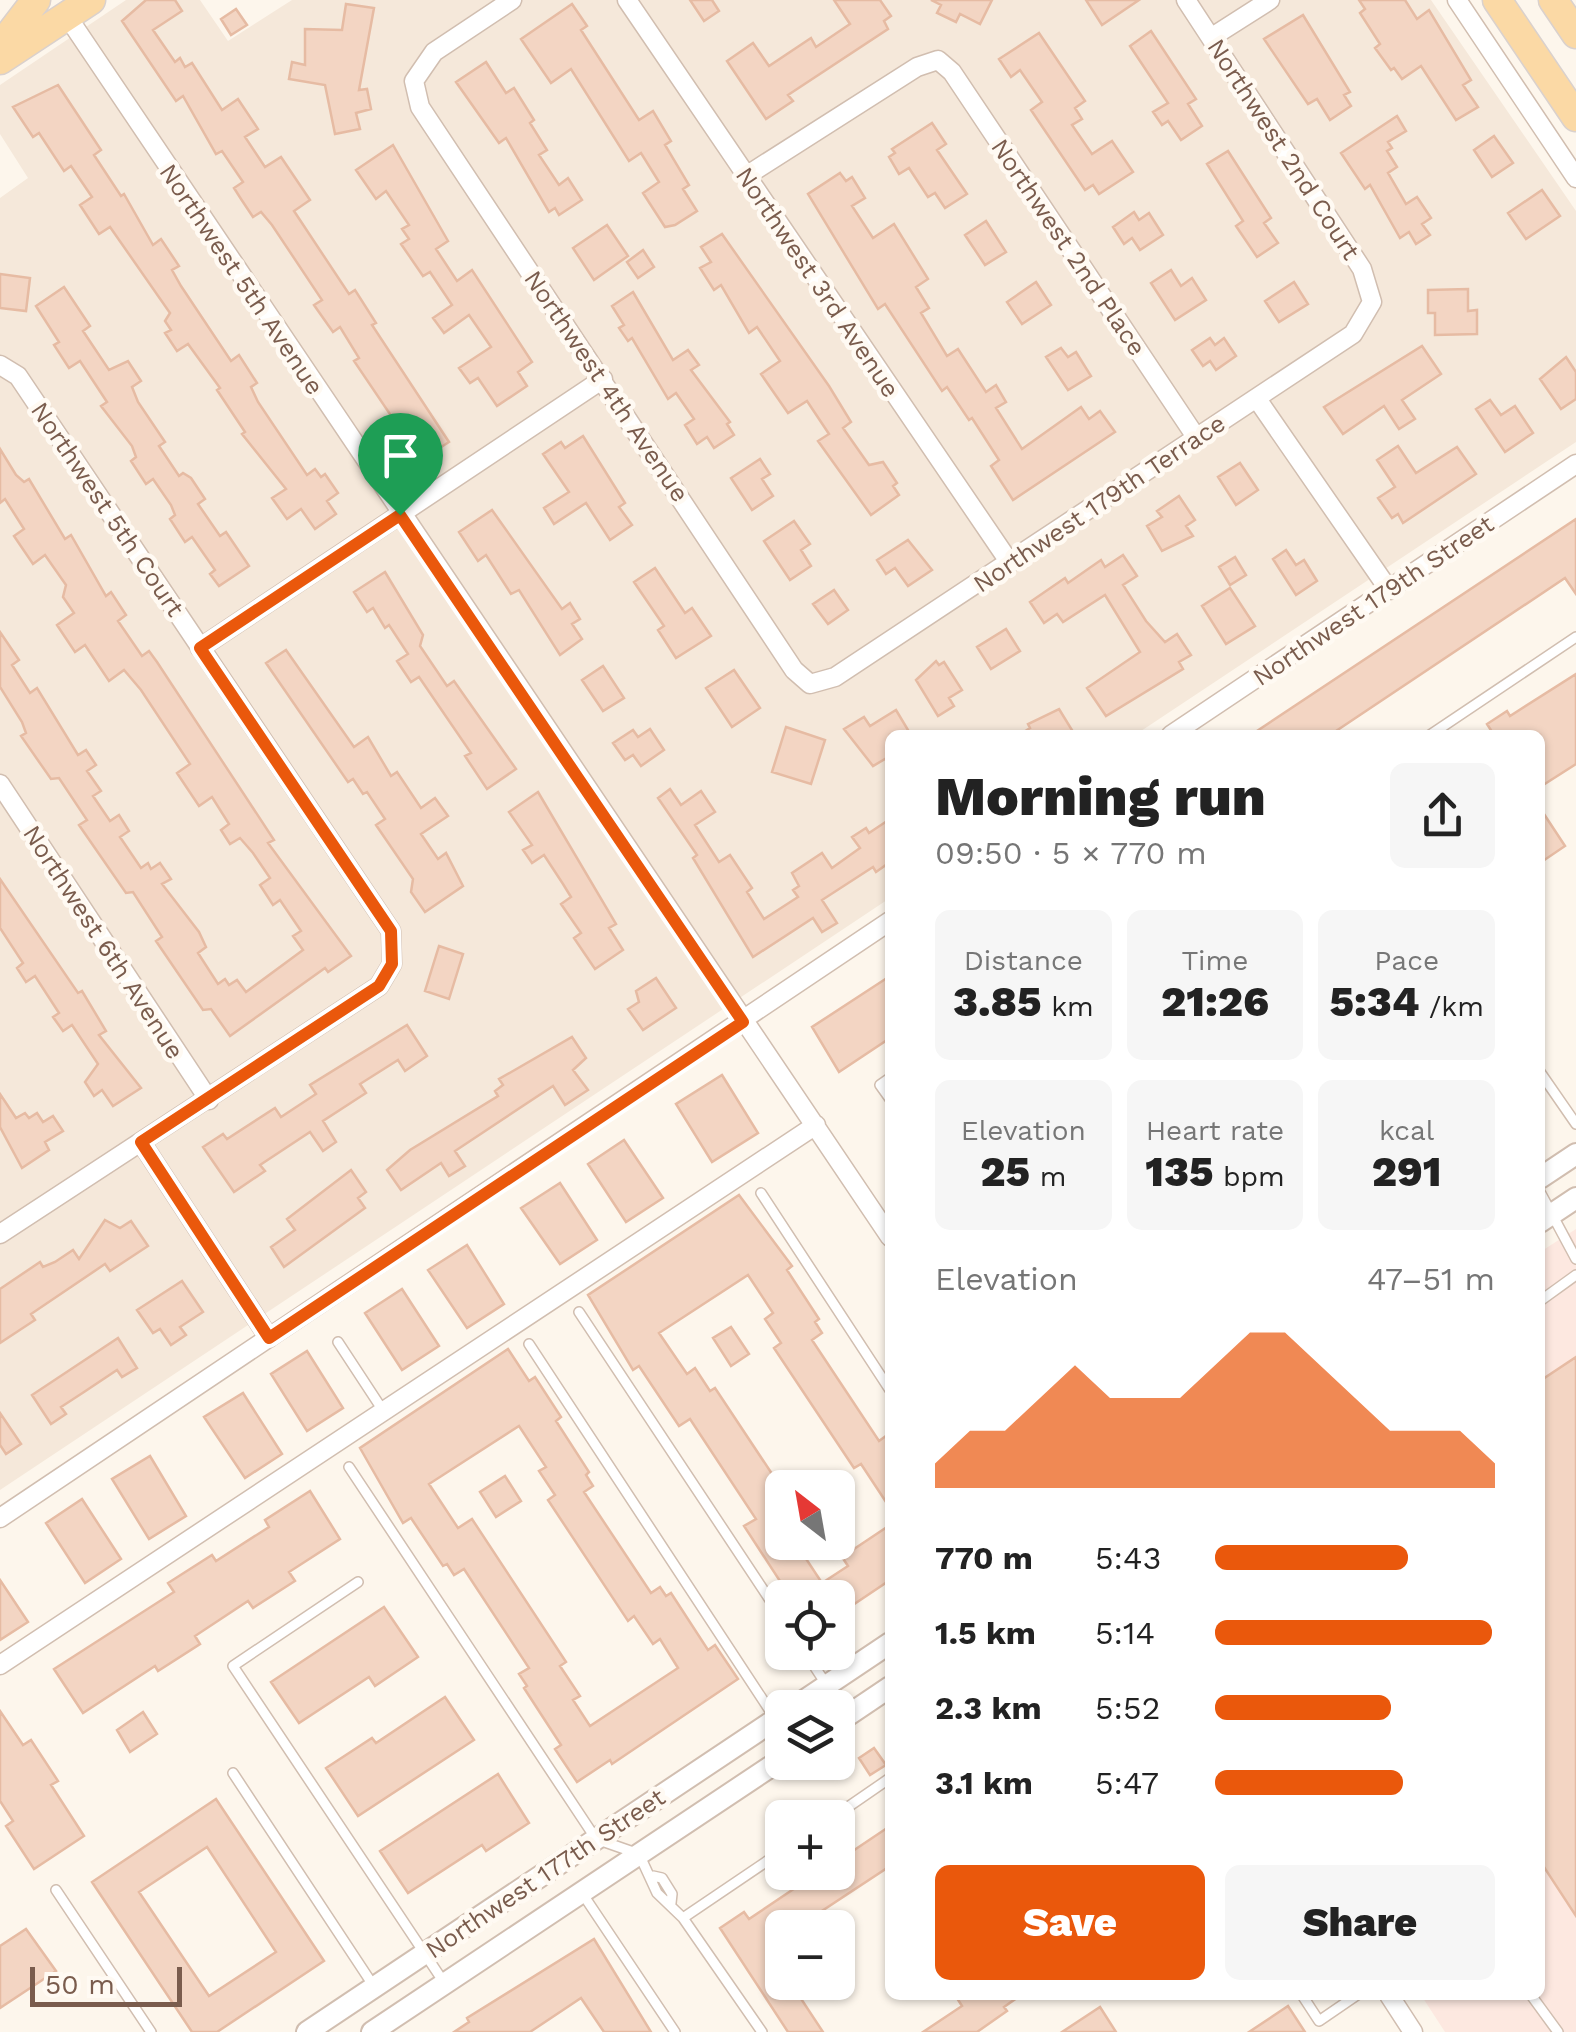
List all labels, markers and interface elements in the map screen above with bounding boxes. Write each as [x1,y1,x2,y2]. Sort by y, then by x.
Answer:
street label: Northwest 2nd Court [1201,34,1366,265]
street label: Northwest 2nd Place [985,133,1152,361]
street label: Northwest 5th Avenue [154,158,330,400]
street label: Northwest 3rd Avenue [730,162,906,403]
street label: Northwest 4th Avenue [518,265,695,507]
street label: Northwest 5th Court [25,397,190,622]
street label: Northwest 179th Terrace [968,408,1231,599]
pin [358,413,443,516]
icon: arrive [373,428,428,483]
street label: Northwest 179th Street [1247,509,1499,692]
button: share [1390,763,1495,868]
text: Morning run [935,764,1266,828]
street label: Northwest 6th Avenue [17,820,190,1064]
text: 09:50 · 5 × 770 m [935,834,1207,872]
text: Distance [964,944,1083,977]
text: Time [1182,944,1248,977]
text: Pace [1374,944,1439,977]
text: 3.85 [953,977,1042,1026]
text: 21:26 [1161,977,1269,1026]
text: 5:34 [1329,977,1419,1026]
text: km [1042,990,1094,1023]
text: /km [1419,990,1484,1023]
text: Elevation [961,1114,1086,1147]
text: Heart rate [1146,1114,1284,1147]
text: kcal [1379,1114,1434,1147]
text: 25 [980,1147,1030,1196]
text: 135 [1145,1147,1213,1196]
text: 291 [1372,1147,1442,1196]
text: m [1030,1160,1066,1193]
text: bpm [1213,1160,1285,1193]
text: Elevation [935,1260,1078,1298]
text: 47–51 m [1367,1260,1495,1298]
north arrow [765,1470,855,1560]
map controls [765,1470,855,2000]
text: 770 m [935,1539,1033,1577]
text: 5:43 [1095,1539,1161,1577]
button: locate [765,1580,855,1670]
text: 1.5 km [935,1614,1036,1652]
text: 5:14 [1095,1614,1155,1652]
text: 2.3 km [935,1689,1042,1727]
text: 5:52 [1095,1689,1160,1727]
button: layers [765,1690,855,1780]
text: 3.1 km [935,1764,1033,1802]
text: 5:47 [1095,1764,1159,1802]
street label: Northwest 177th Street [420,1782,671,1964]
button: + [765,1800,855,1890]
button: Save [935,1865,1205,1980]
button: Share [1225,1865,1495,1980]
button: − [765,1910,855,2000]
scale bar [30,1962,182,2006]
text: 50 m [45,1968,115,2001]

